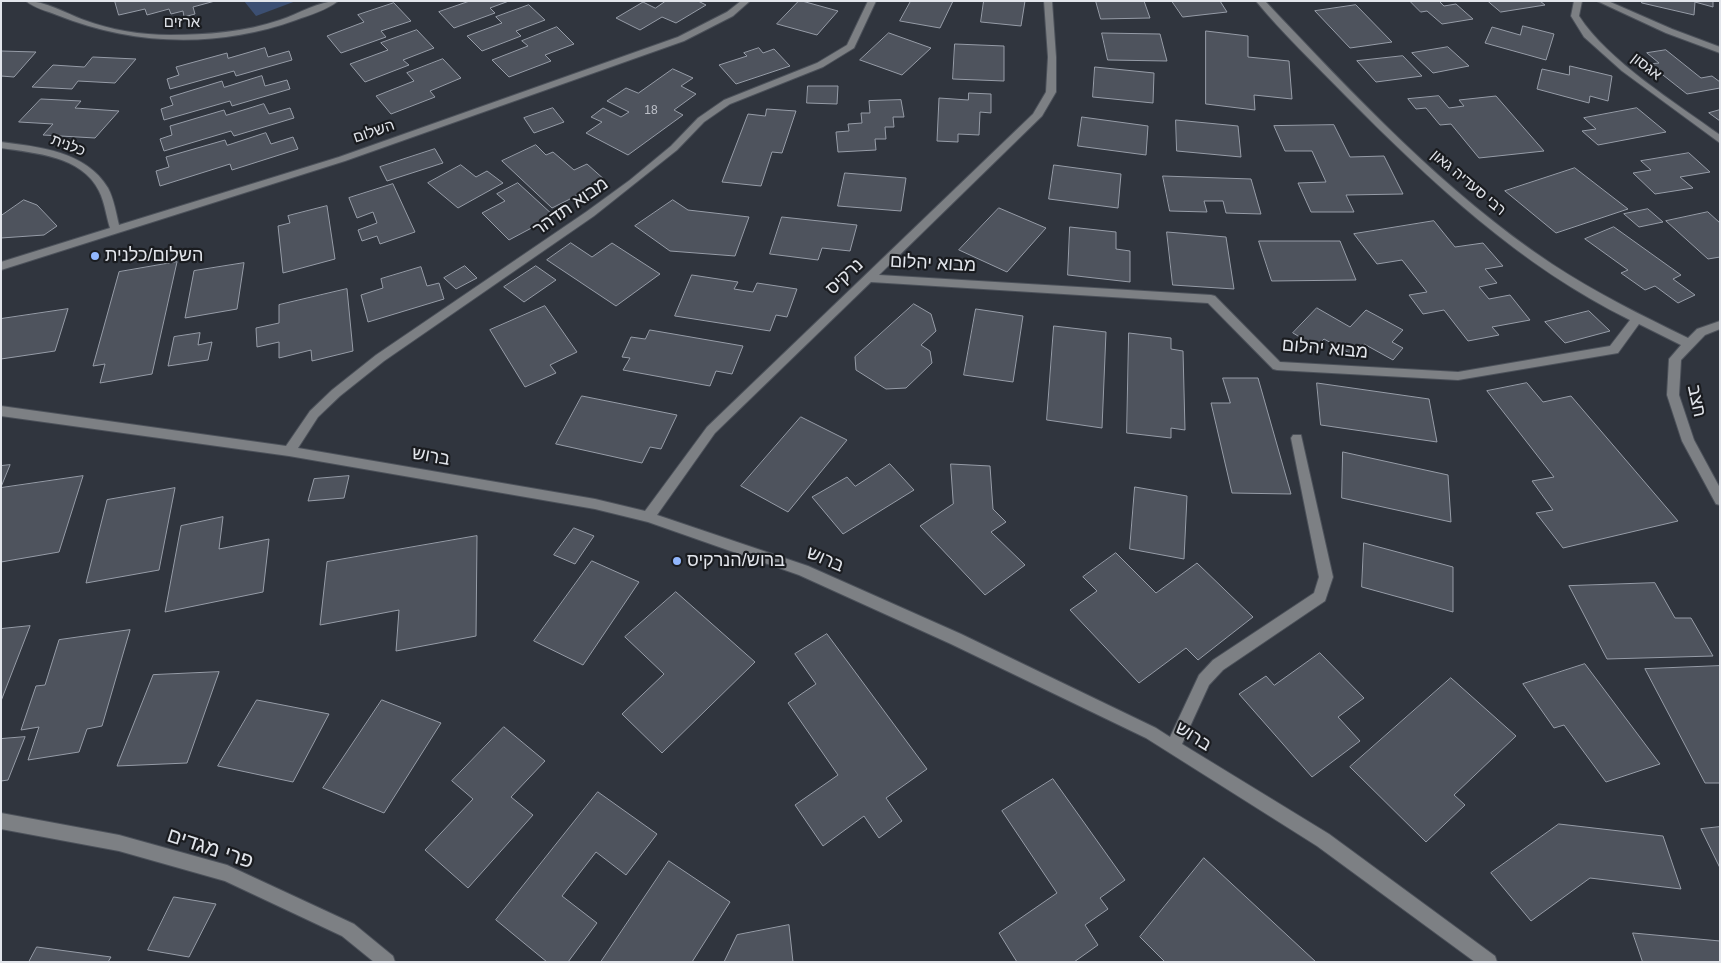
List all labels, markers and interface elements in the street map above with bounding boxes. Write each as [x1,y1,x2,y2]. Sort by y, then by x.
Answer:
street label: ארזים [164,14,200,32]
street label: אגסון [1627,50,1665,84]
house number: 18 [644,104,658,118]
street label: השלום [351,117,397,147]
street label: כלנית [48,131,88,161]
street label: רבי סעדיה גאון [1427,146,1509,220]
street label: מבוא תדהר [529,173,613,241]
place label: השלום/כלנית [105,245,203,267]
marker: השלום/כלנית [89,250,101,262]
street label: מבוא יהלום [889,251,977,277]
street label: נרקיס [822,254,868,300]
street label: מבוא יהלום [1281,334,1369,364]
street label: חצב [1682,383,1710,419]
street label: ברוש [410,443,452,471]
street label: ברוש [803,543,847,577]
place label: ברוש/הנרקיס [687,550,785,572]
marker: ברוש/הנרקיס [671,555,683,567]
street label: ברוש [1171,718,1215,756]
street label: פרי מגדים [164,823,256,875]

